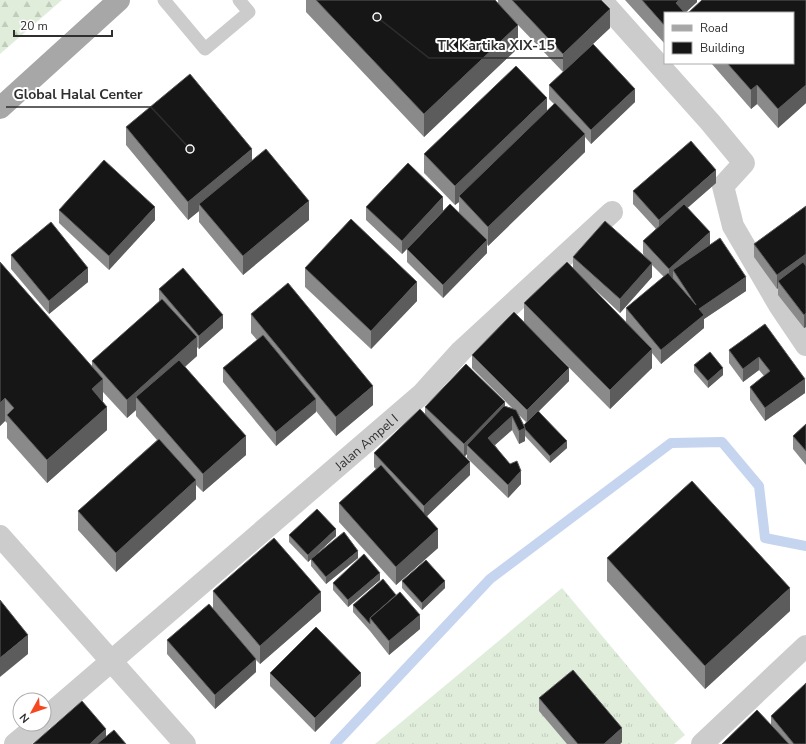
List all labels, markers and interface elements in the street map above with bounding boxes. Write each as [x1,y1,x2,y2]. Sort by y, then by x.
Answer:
scale bar [14,12,112,38]
legend [664,12,794,64]
text: 20 m [20,18,48,34]
text: Road [700,20,728,36]
callout: TK Kartika XIX-15 [429,32,563,58]
text: TK Kartika XIX-15 [437,36,555,55]
text: Building [700,40,745,56]
callout: Global Halal Center [6,81,151,107]
text: Global Halal Center [13,85,143,104]
street label: Jalan Ampel I [331,410,402,476]
north arrow [12,692,52,732]
text: N [16,710,33,726]

